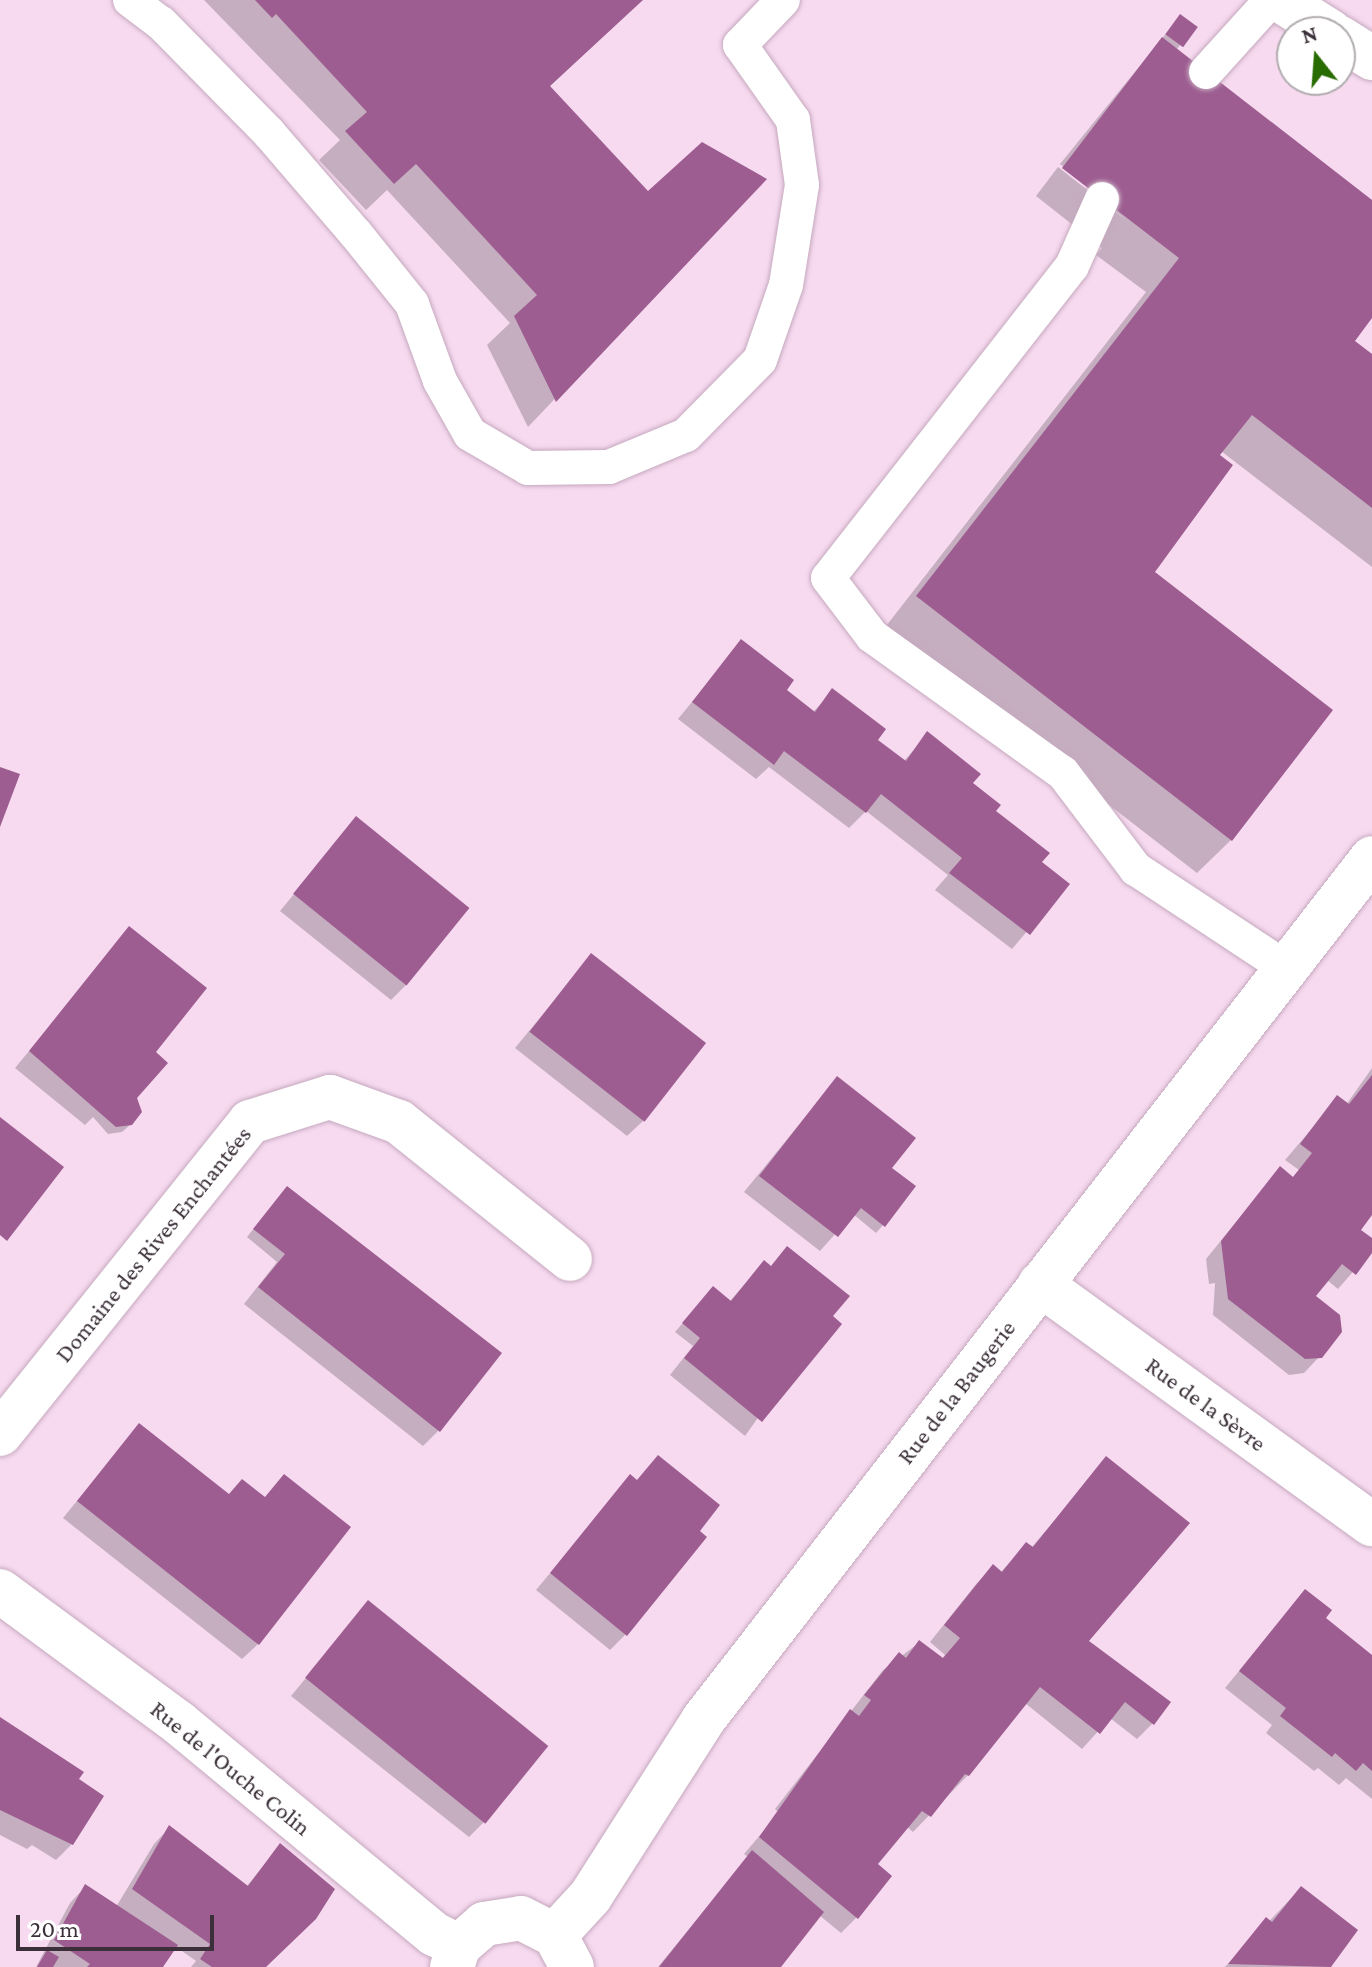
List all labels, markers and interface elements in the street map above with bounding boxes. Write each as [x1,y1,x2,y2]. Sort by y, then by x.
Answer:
north arrow [1276,16,1356,96]
text: N [1299,20,1320,49]
street label: Domaine des Rives Enchantées [49,1120,257,1368]
street label: Rue de la Baugerie [891,1314,1021,1470]
street label: Rue de la Sèvre [1140,1351,1272,1457]
street label: Rue de l'Ouche Colin [145,1694,317,1842]
scale bar [20,1899,218,1949]
text: 20 m [30,1915,79,1942]

